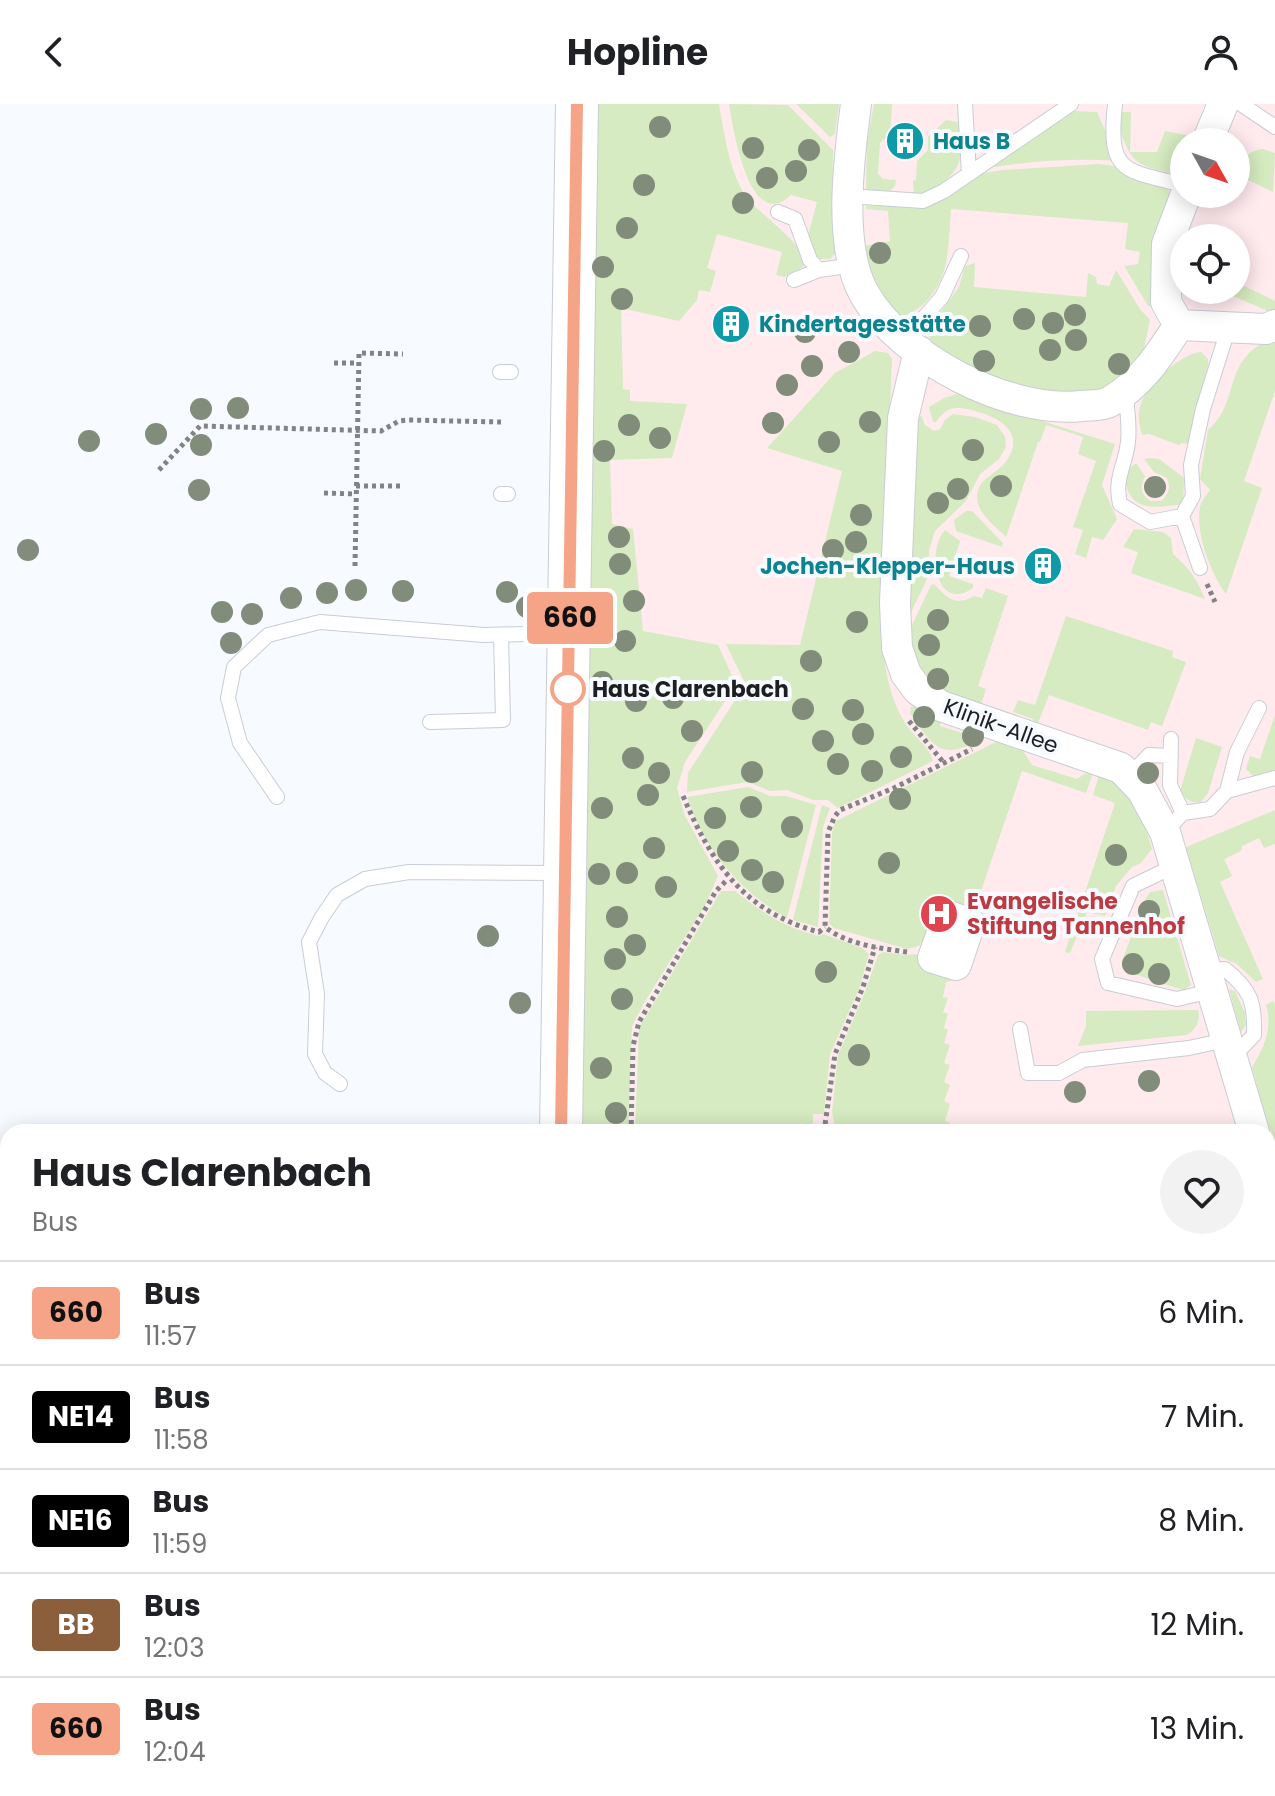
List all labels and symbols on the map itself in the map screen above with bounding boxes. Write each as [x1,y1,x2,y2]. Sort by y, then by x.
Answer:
building icon: Haus B [884,120,926,162]
place label: Haus B [933,126,1010,157]
north arrow [1170,128,1250,208]
building icon: Kindertagesstätte [710,303,752,345]
place label: Kindertagesstätte [759,309,966,340]
building icon: Jochen-Klepper-Haus [1022,545,1064,587]
place label: Jochen-Klepper-Haus [760,551,1015,582]
line badge: 660 [524,592,616,644]
marker: Haus Clarenbach [551,672,585,706]
place label: Haus Clarenbach [592,674,789,705]
street label: Klinik-Allee [939,691,1063,761]
place label: Evangelische Stiftung Tannenhof [967,886,1185,942]
hospital icon: Evangelische Stiftung Tannenhof [918,893,960,935]

